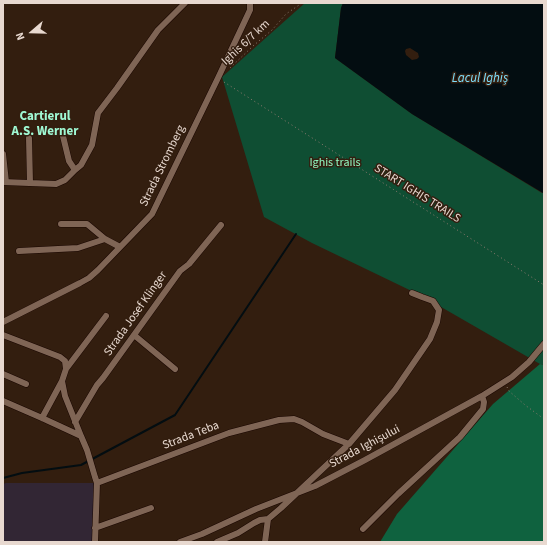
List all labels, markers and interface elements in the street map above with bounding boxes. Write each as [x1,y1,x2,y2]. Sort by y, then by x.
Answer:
north arrow [12,12,52,52]
street label: Ighis 6/7 km [219,17,273,69]
text: N [12,30,29,42]
water label: Lacul Ighiș [452,71,508,87]
district label: Cartierul A.S. Werner [12,109,78,140]
street label: Strada Stromberg [137,123,189,209]
park label: Ighis trails [309,156,361,170]
street label: START IGHIS TRAILS [371,162,463,226]
street label: Strada Josef Klinger [101,269,171,359]
street label: Strada Teba [161,419,221,453]
street label: Strada Ighișului [327,422,403,472]

